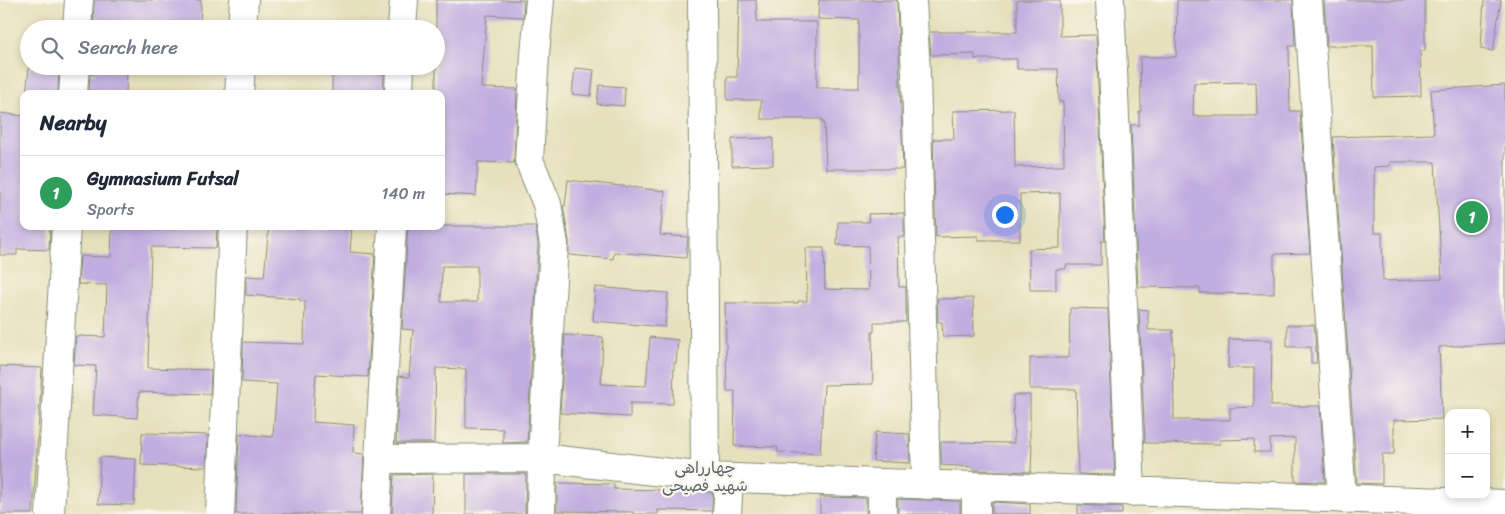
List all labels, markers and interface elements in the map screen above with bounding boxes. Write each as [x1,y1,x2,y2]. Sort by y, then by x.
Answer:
search box [20,20,445,75]
text: Search here [78,31,178,64]
icon: search [38,34,66,62]
text: Nearby [40,104,106,142]
text: Gymnasium Futsal [87,162,239,195]
text: 1 [53,179,59,208]
text: 140 m [382,179,425,208]
text: Sports [87,195,134,224]
pin: 1 [1456,198,1488,236]
your location [992,202,1018,228]
map controls [1445,409,1490,499]
button: + [1445,409,1490,454]
district label: چهارراهی شهید فصیحی [662,453,748,500]
button: − [1445,454,1490,499]

